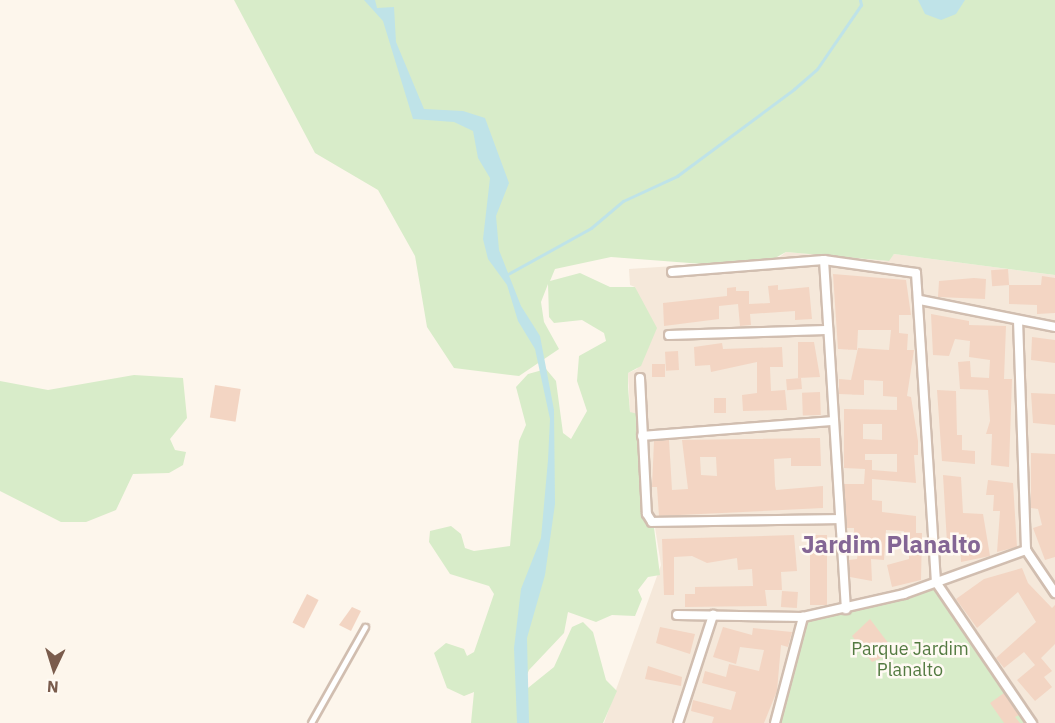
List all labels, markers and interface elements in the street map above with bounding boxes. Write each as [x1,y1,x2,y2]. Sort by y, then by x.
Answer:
district label: Jardim Planalto [801,531,981,559]
north arrow [24,639,84,699]
park label: Parque Jardim Planalto [851,639,969,682]
text: N [46,677,59,697]

